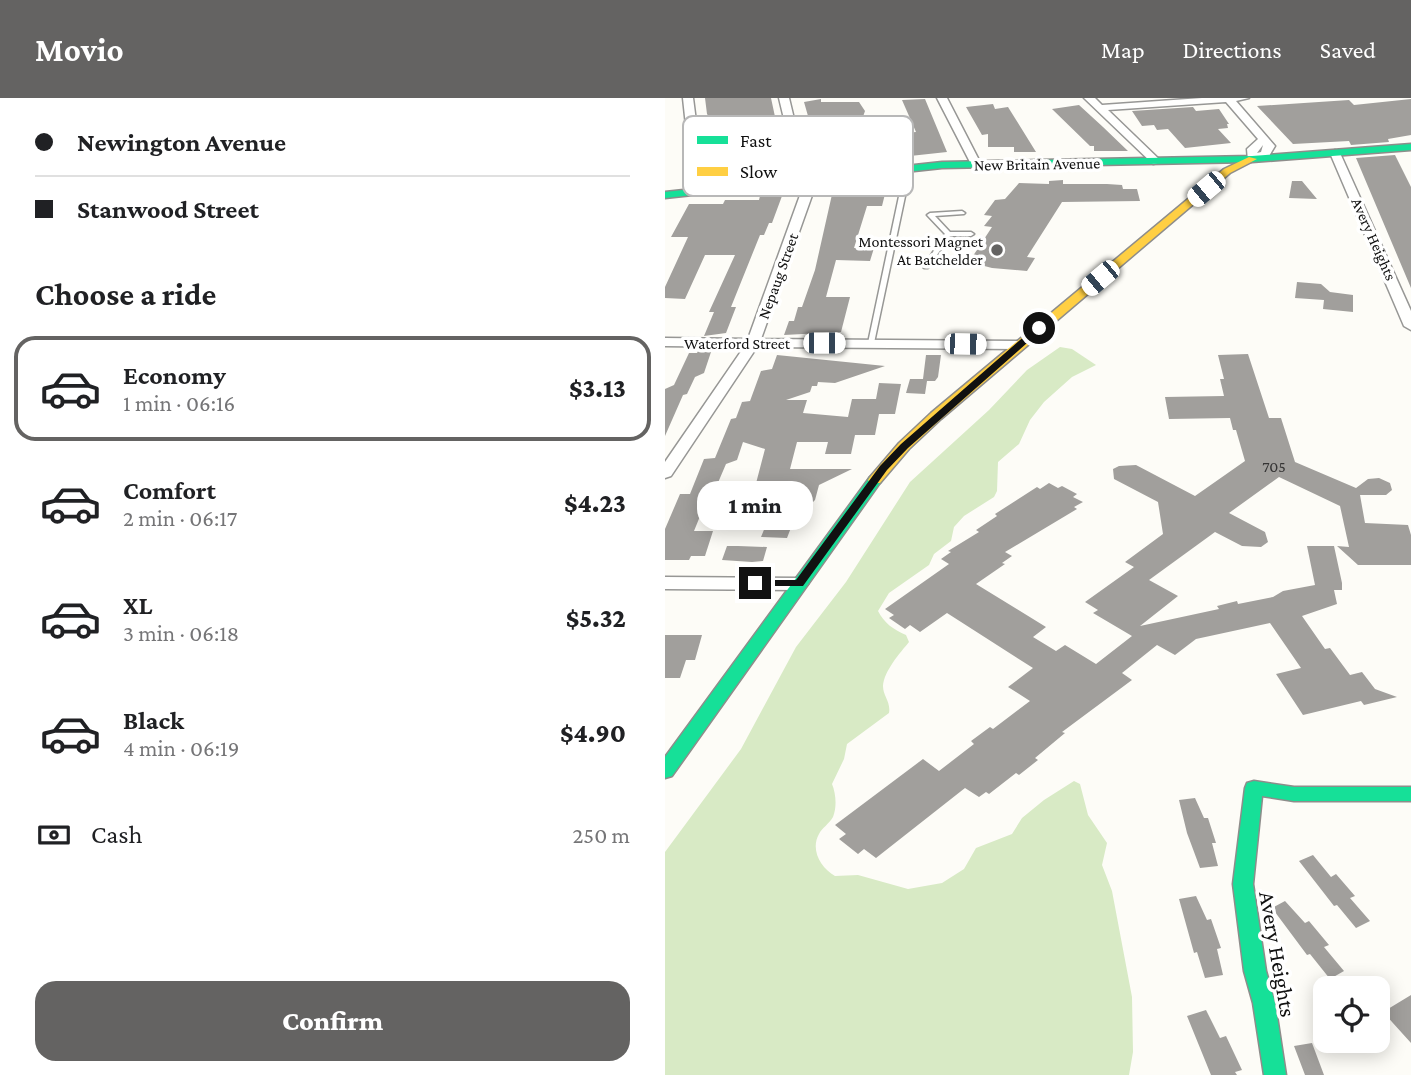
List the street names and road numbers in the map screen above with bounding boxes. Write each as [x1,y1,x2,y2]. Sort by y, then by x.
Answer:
street label: New Britain Avenue [974,154,1100,174]
street label: Avery Heights [1347,195,1400,283]
street label: Nepaug Street [755,230,803,322]
street label: Waterford Street [684,335,791,352]
street label: Avery Heights [1254,889,1302,1019]

